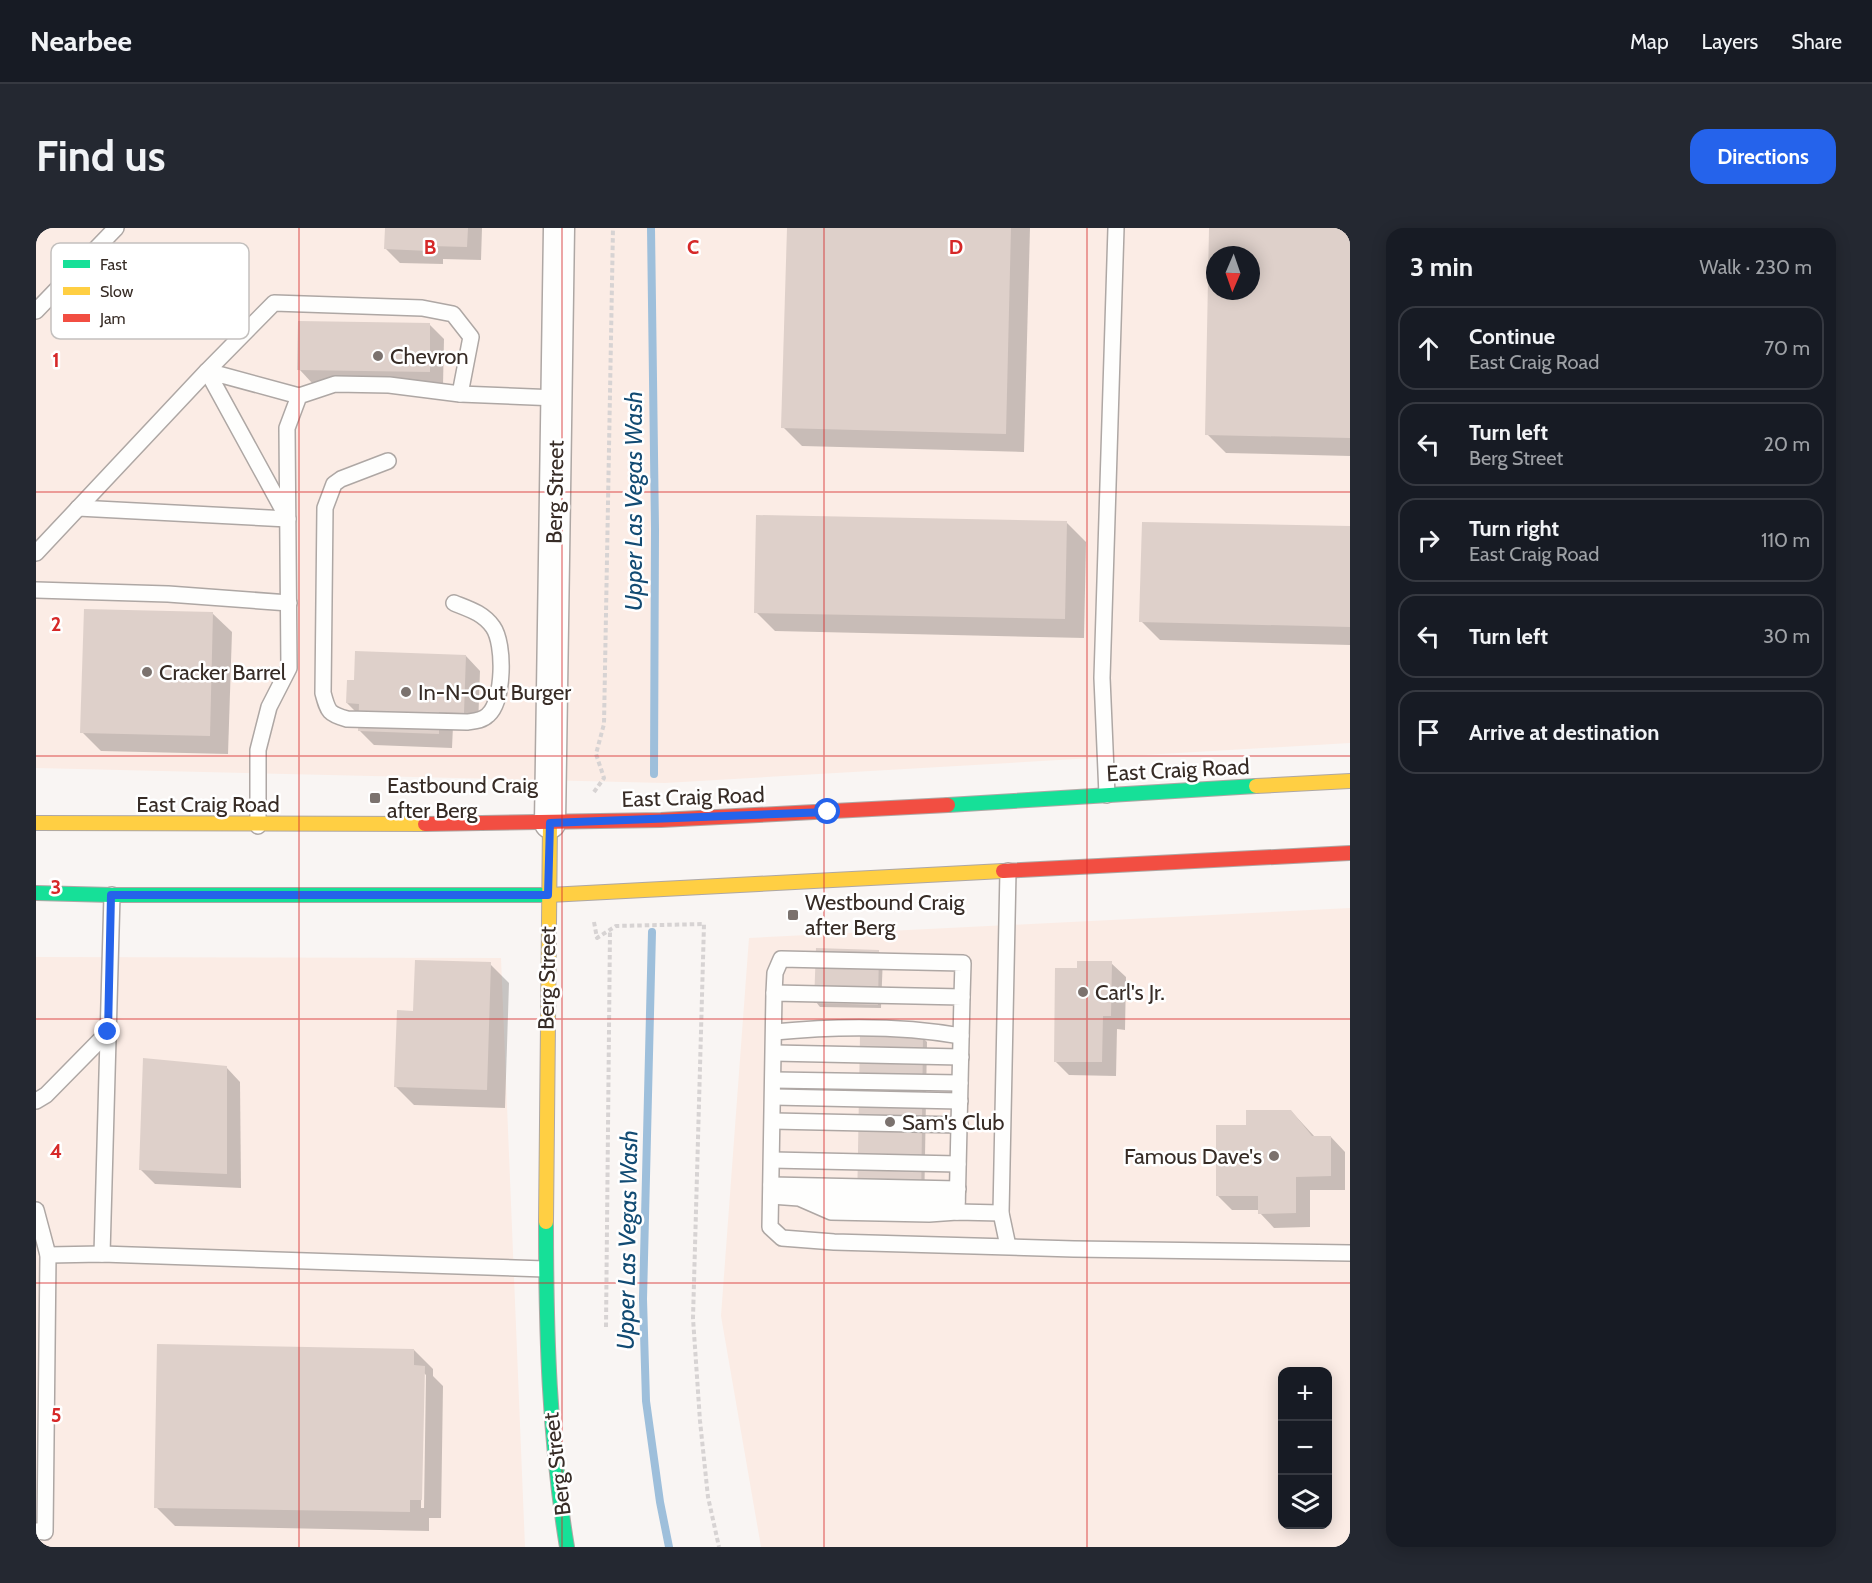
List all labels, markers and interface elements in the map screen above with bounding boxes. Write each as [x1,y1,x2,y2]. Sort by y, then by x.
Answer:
text: Nearbee [30,24,132,58]
text: Map [1630,29,1669,54]
text: Layers [1702,29,1758,54]
text: Share [1791,29,1842,54]
button: Directions [1690,129,1836,184]
text: Find us [36,130,165,182]
text: B [424,235,436,259]
text: C [687,235,699,259]
text: D [949,235,963,259]
legend [51,243,249,339]
north arrow [1206,246,1260,300]
text: 3 min [1410,251,1473,283]
text: Fast [100,255,128,274]
text: Walk · 230 m [1700,255,1812,279]
text: Slow [100,282,134,301]
text: Jam [99,309,126,328]
text: Continue [1469,323,1555,350]
icon: ahead [1412,332,1445,365]
text: 70 m [1764,336,1810,360]
place label: Chevron [390,343,469,370]
text: 1 [52,348,60,372]
marker: Chevron [371,349,385,363]
text: East Craig Road [1469,350,1599,374]
water label: Upper Las Vegas Wash [619,391,648,611]
text: Turn left [1469,419,1548,446]
icon: left [1412,428,1445,461]
text: 20 m [1764,432,1810,456]
street label: Berg Street [541,439,569,544]
text: Berg Street [1469,446,1563,470]
text: Turn right [1469,515,1559,542]
icon: right [1412,524,1445,557]
text: 110 m [1761,528,1810,552]
text: East Craig Road [1469,542,1599,566]
text: 2 [51,612,61,636]
icon: left [1412,620,1445,653]
text: Turn left [1469,623,1548,650]
text: 30 m [1763,624,1810,648]
place label: Cracker Barrel [159,659,287,686]
marker: Cracker Barrel [140,665,154,679]
place label: In-N-Out Burger [418,679,571,706]
marker: In-N-Out Burger [399,685,413,699]
icon: arrive [1412,716,1445,749]
text: Arrive at destination [1469,719,1659,746]
street label: East Craig Road [1106,753,1250,787]
place label: Eastbound Craig after Berg [387,772,539,824]
street label: East Craig Road [621,781,765,813]
street label: East Craig Road [136,791,280,818]
marker: Eastbound Craig after Berg [368,791,382,805]
route start [814,798,840,824]
text: 3 [51,875,61,899]
place label: Westbound Craig after Berg [805,889,965,941]
marker: Westbound Craig after Berg [786,908,800,922]
street label: Berg Street [533,925,561,1030]
place label: Carl's Jr. [1095,979,1165,1006]
marker: Carl's Jr. [1076,985,1090,999]
route end [94,1018,120,1044]
place label: Sam's Club [902,1109,1004,1136]
marker: Sam's Club [883,1115,897,1129]
water label: Upper Las Vegas Wash [611,1130,643,1350]
text: 4 [50,1139,62,1163]
place label: Famous Dave's [1124,1143,1262,1170]
marker: Famous Dave's [1267,1149,1281,1163]
map controls [1278,1367,1332,1529]
button: + [1278,1367,1332,1421]
text: 5 [51,1403,61,1427]
street label: Berg Street [537,1410,577,1517]
button: − [1278,1421,1332,1475]
button: layers [1278,1475,1332,1529]

